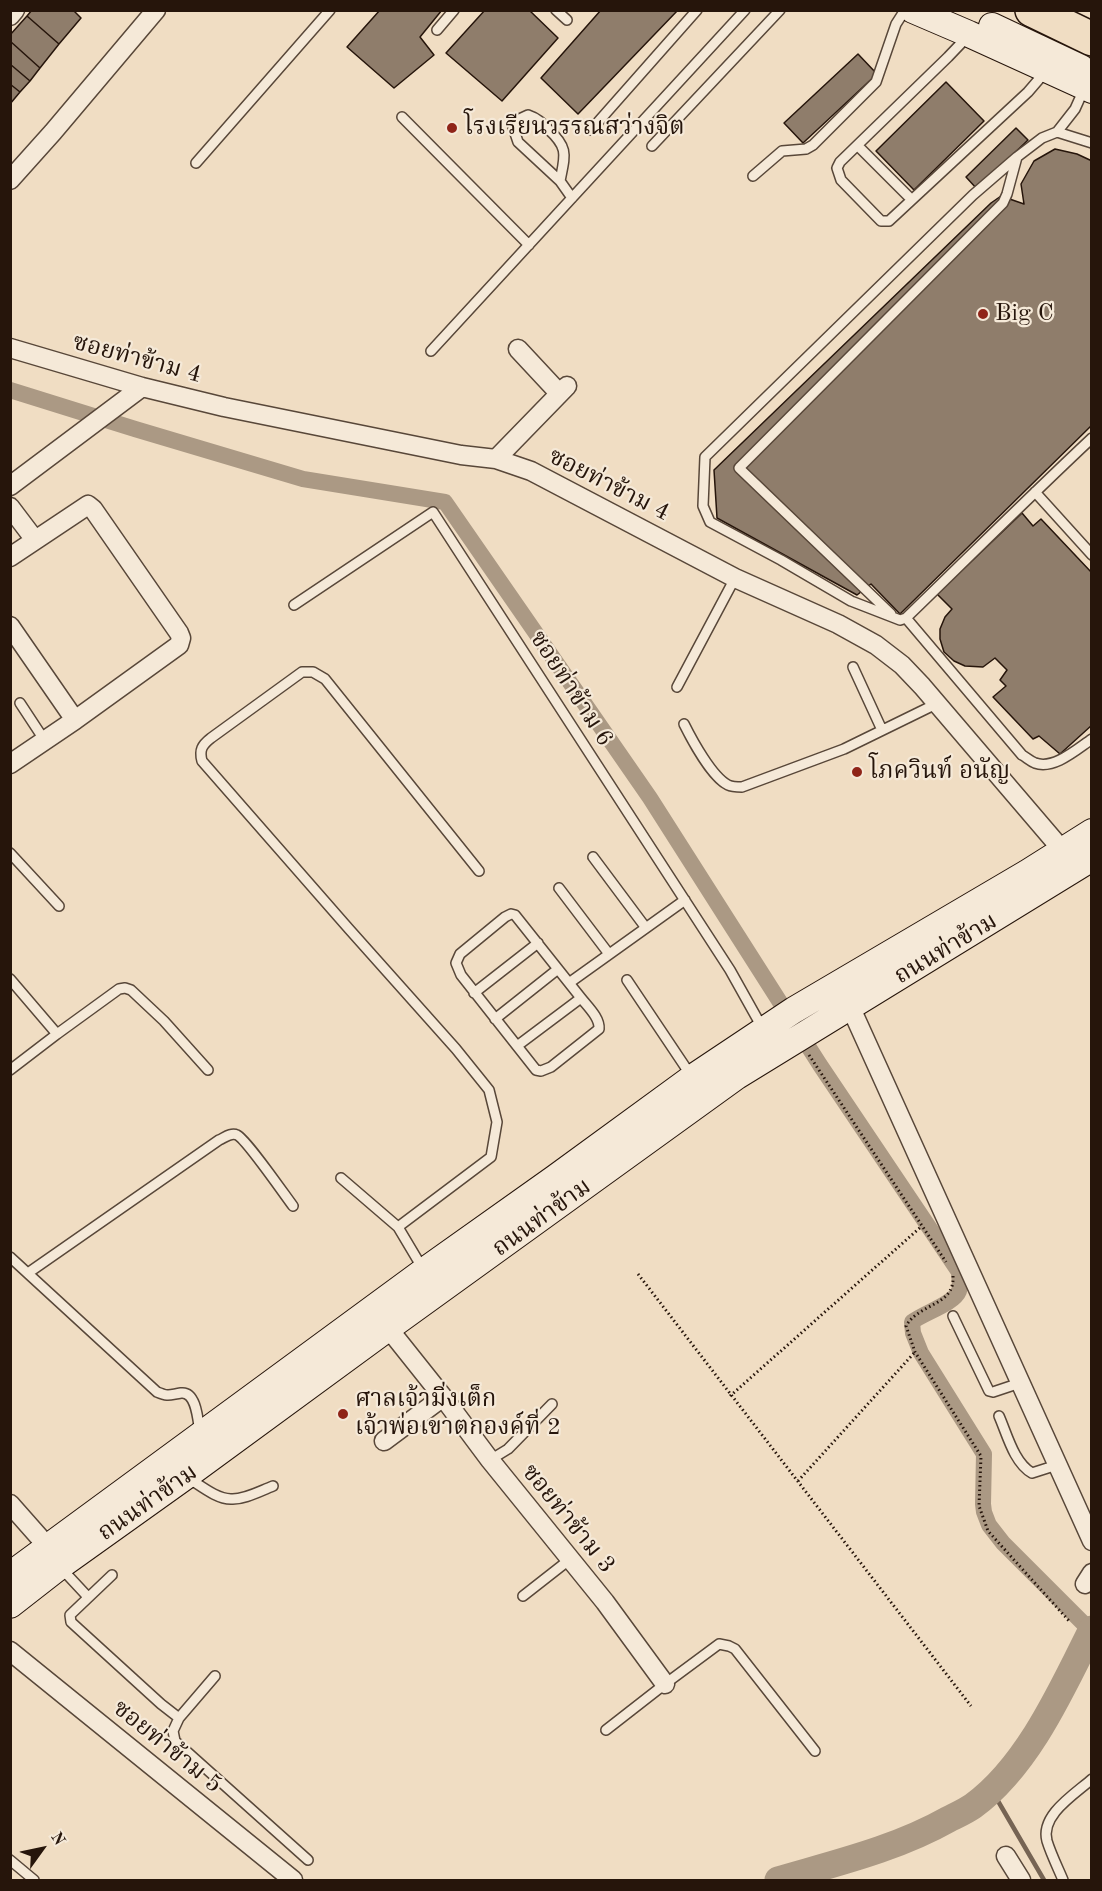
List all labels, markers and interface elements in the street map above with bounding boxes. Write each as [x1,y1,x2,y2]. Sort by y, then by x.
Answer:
place label: โรงเรียนวรรณสว่างจิต [464,114,685,142]
marker: โรงเรียนวรรณสว่างจิต [445,121,459,135]
place label: Big C [995,300,1054,328]
marker: Big C [976,307,990,321]
street label: ซอยท่าข้าม 4 [70,328,204,390]
street label: ซอยท่าข้าม 4 [544,442,674,528]
street label: ซอยท่าข้าม 6 [523,626,619,752]
place label: โภควินท์ อนัญ [869,758,1010,786]
marker: โภควินท์ อนัญ [850,765,864,779]
street label: ถนนท่าข้าม [889,907,1003,991]
street label: ถนนท่าข้าม [487,1173,597,1263]
place label: ศาลเจ้ามิ่งเต็ก เจ้าพ่อเขาตกองค์ที่ 2 [355,1386,561,1442]
marker: ศาลเจ้ามิ่งเต็ก เจ้าพ่อเขาตกองค์ที่ 2 [336,1407,350,1421]
street label: ถนนท่าข้าม [93,1458,203,1548]
street label: ซอยท่าข้าม 3 [515,1459,621,1579]
street label: ซอยท่าข้าม 5 [107,1694,227,1800]
north arrow [12,1819,72,1879]
text: N [47,1830,67,1849]

